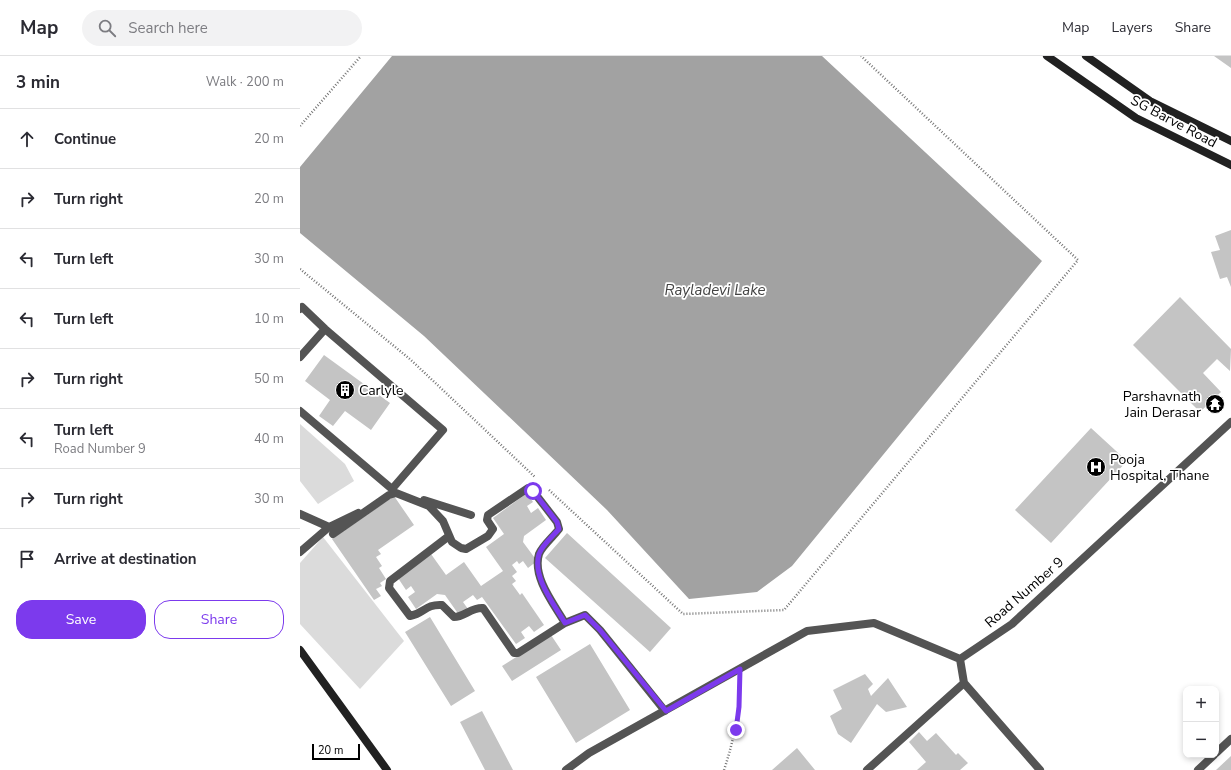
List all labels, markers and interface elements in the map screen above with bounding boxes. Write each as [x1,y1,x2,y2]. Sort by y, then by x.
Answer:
search box [82,10,362,46]
text: Map [20,15,58,41]
icon: search [96,17,118,39]
text: Search here [128,18,208,38]
text: Map [1062,18,1089,37]
text: Layers [1111,18,1153,37]
text: Share [1175,18,1211,37]
text: 3 min [16,71,60,94]
text: Walk · 200 m [206,73,284,91]
street label: SG Barve Road [1127,91,1220,152]
icon: ahead [16,128,38,150]
text: Continue [54,129,116,149]
text: 20 m [254,130,284,148]
icon: right [16,188,38,210]
text: Turn right [54,189,123,209]
text: 20 m [254,190,284,208]
icon: left [16,248,38,270]
text: Turn left [54,249,113,269]
text: 30 m [254,250,284,268]
water label: Rayladevi Lake [664,280,766,300]
icon: left [16,308,38,330]
text: Turn left [54,309,113,329]
text: 10 m [254,310,284,328]
icon: right [16,368,38,390]
text: Turn right [54,369,123,389]
text: 50 m [254,370,284,388]
building icon: Carlyle [334,379,356,401]
place label: Carlyle [359,381,403,400]
place label: Parshavnath Jain Derasar [1123,387,1201,422]
temple icon: Parshavnath Jain Derasar [1204,393,1226,415]
text: Turn left [54,420,113,440]
icon: left [16,428,38,450]
text: 40 m [254,430,284,448]
text: Road Number 9 [54,440,146,458]
place label: Pooja Hospital, Thane [1110,450,1209,485]
hospital icon: Pooja Hospital, Thane [1085,456,1107,478]
route start [524,482,542,500]
icon: right [16,488,38,510]
text: Turn right [54,489,123,509]
text: 30 m [254,490,284,508]
icon: arrive [16,548,38,570]
text: Arrive at destination [54,549,197,569]
street label: Road Number 9 [981,553,1068,632]
button: Save [16,600,146,639]
button: Share [154,600,284,639]
map controls [1183,686,1219,758]
button: + [1183,686,1219,722]
route end [727,721,745,739]
button: − [1183,722,1219,758]
scale bar [312,742,360,761]
text: 20 m [318,743,343,758]

